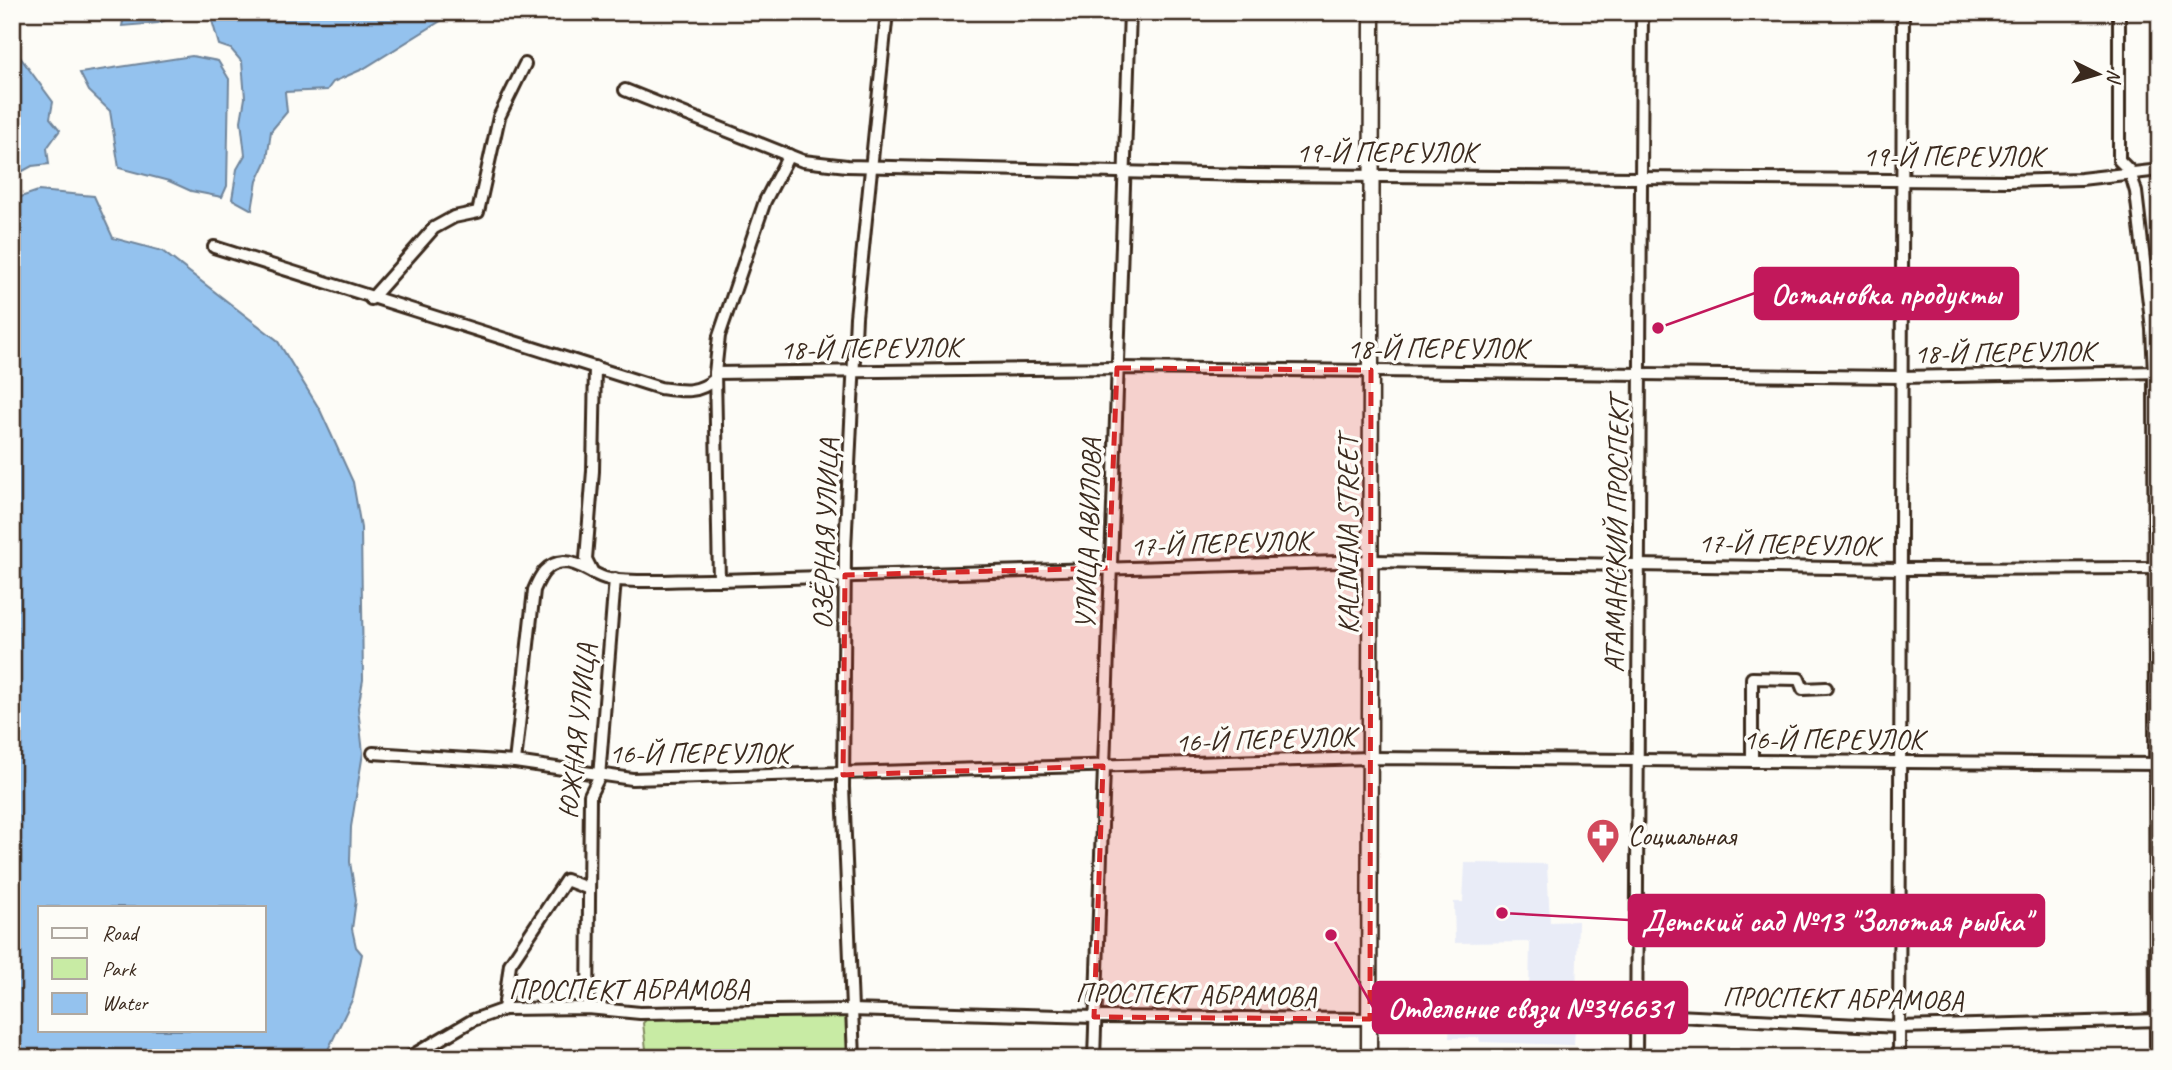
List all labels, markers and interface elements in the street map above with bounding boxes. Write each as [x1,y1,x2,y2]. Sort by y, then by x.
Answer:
north arrow [2064,38,2134,108]
text: N [2101,68,2126,86]
street label: 19-Й ПЕРЕУЛОК [1296,135,1482,170]
street label: 19-Й ПЕРЕУЛОК [1863,139,2049,174]
callout: Остановка продукты [1755,268,2018,319]
text: Остановка продукты [1771,275,2004,314]
street label: 18-Й ПЕРЕУЛОК [780,329,966,367]
street label: 18-Й ПЕРЕУЛОК [1347,331,1533,366]
street label: 18-Й ПЕРЕУЛОК [1914,333,2100,371]
street label: АТАМАНСКИЙ ПРОСПЕКТ [1596,390,1636,673]
street label: KALININA STREET [1330,429,1365,634]
street label: УЛИЦА АВИЛОВА [1067,436,1109,630]
street label: ОЗЁРНАЯ УЛИЦА [804,437,846,630]
street label: 17-Й ПЕРЕУЛОК [1130,522,1317,564]
street label: 17-Й ПЕРЕУЛОК [1698,525,1884,563]
street label: ЮЖНАЯ УЛИЦА [550,641,604,820]
street label: 16-Й ПЕРЕУЛОК [1175,718,1362,760]
street label: 16-Й ПЕРЕУЛОК [1743,722,1929,757]
street label: 16-Й ПЕРЕУЛОК [609,736,795,771]
pharmacy icon: Социальная [1584,816,1622,865]
place label: Социальная [1628,818,1738,853]
callout: Детский сад №13 "Золотая рыбка" [1629,895,2044,946]
text: Детский сад №13 "Золотая рыбка" [1641,902,2037,940]
legend [38,906,266,1032]
text: Road [102,920,141,946]
text: Park [102,956,137,982]
street label: ПРОСПЕКТ АБРАМОВА [508,972,751,1007]
street label: ПРОСПЕКТ АБРАМОВА [1075,974,1318,1014]
street label: ПРОСПЕКТ АБРАМОВА [1722,978,1965,1018]
callout: Отделение связи №346631 [1373,982,1687,1033]
text: Отделение связи №346631 [1388,989,1676,1028]
text: Water [102,990,149,1016]

